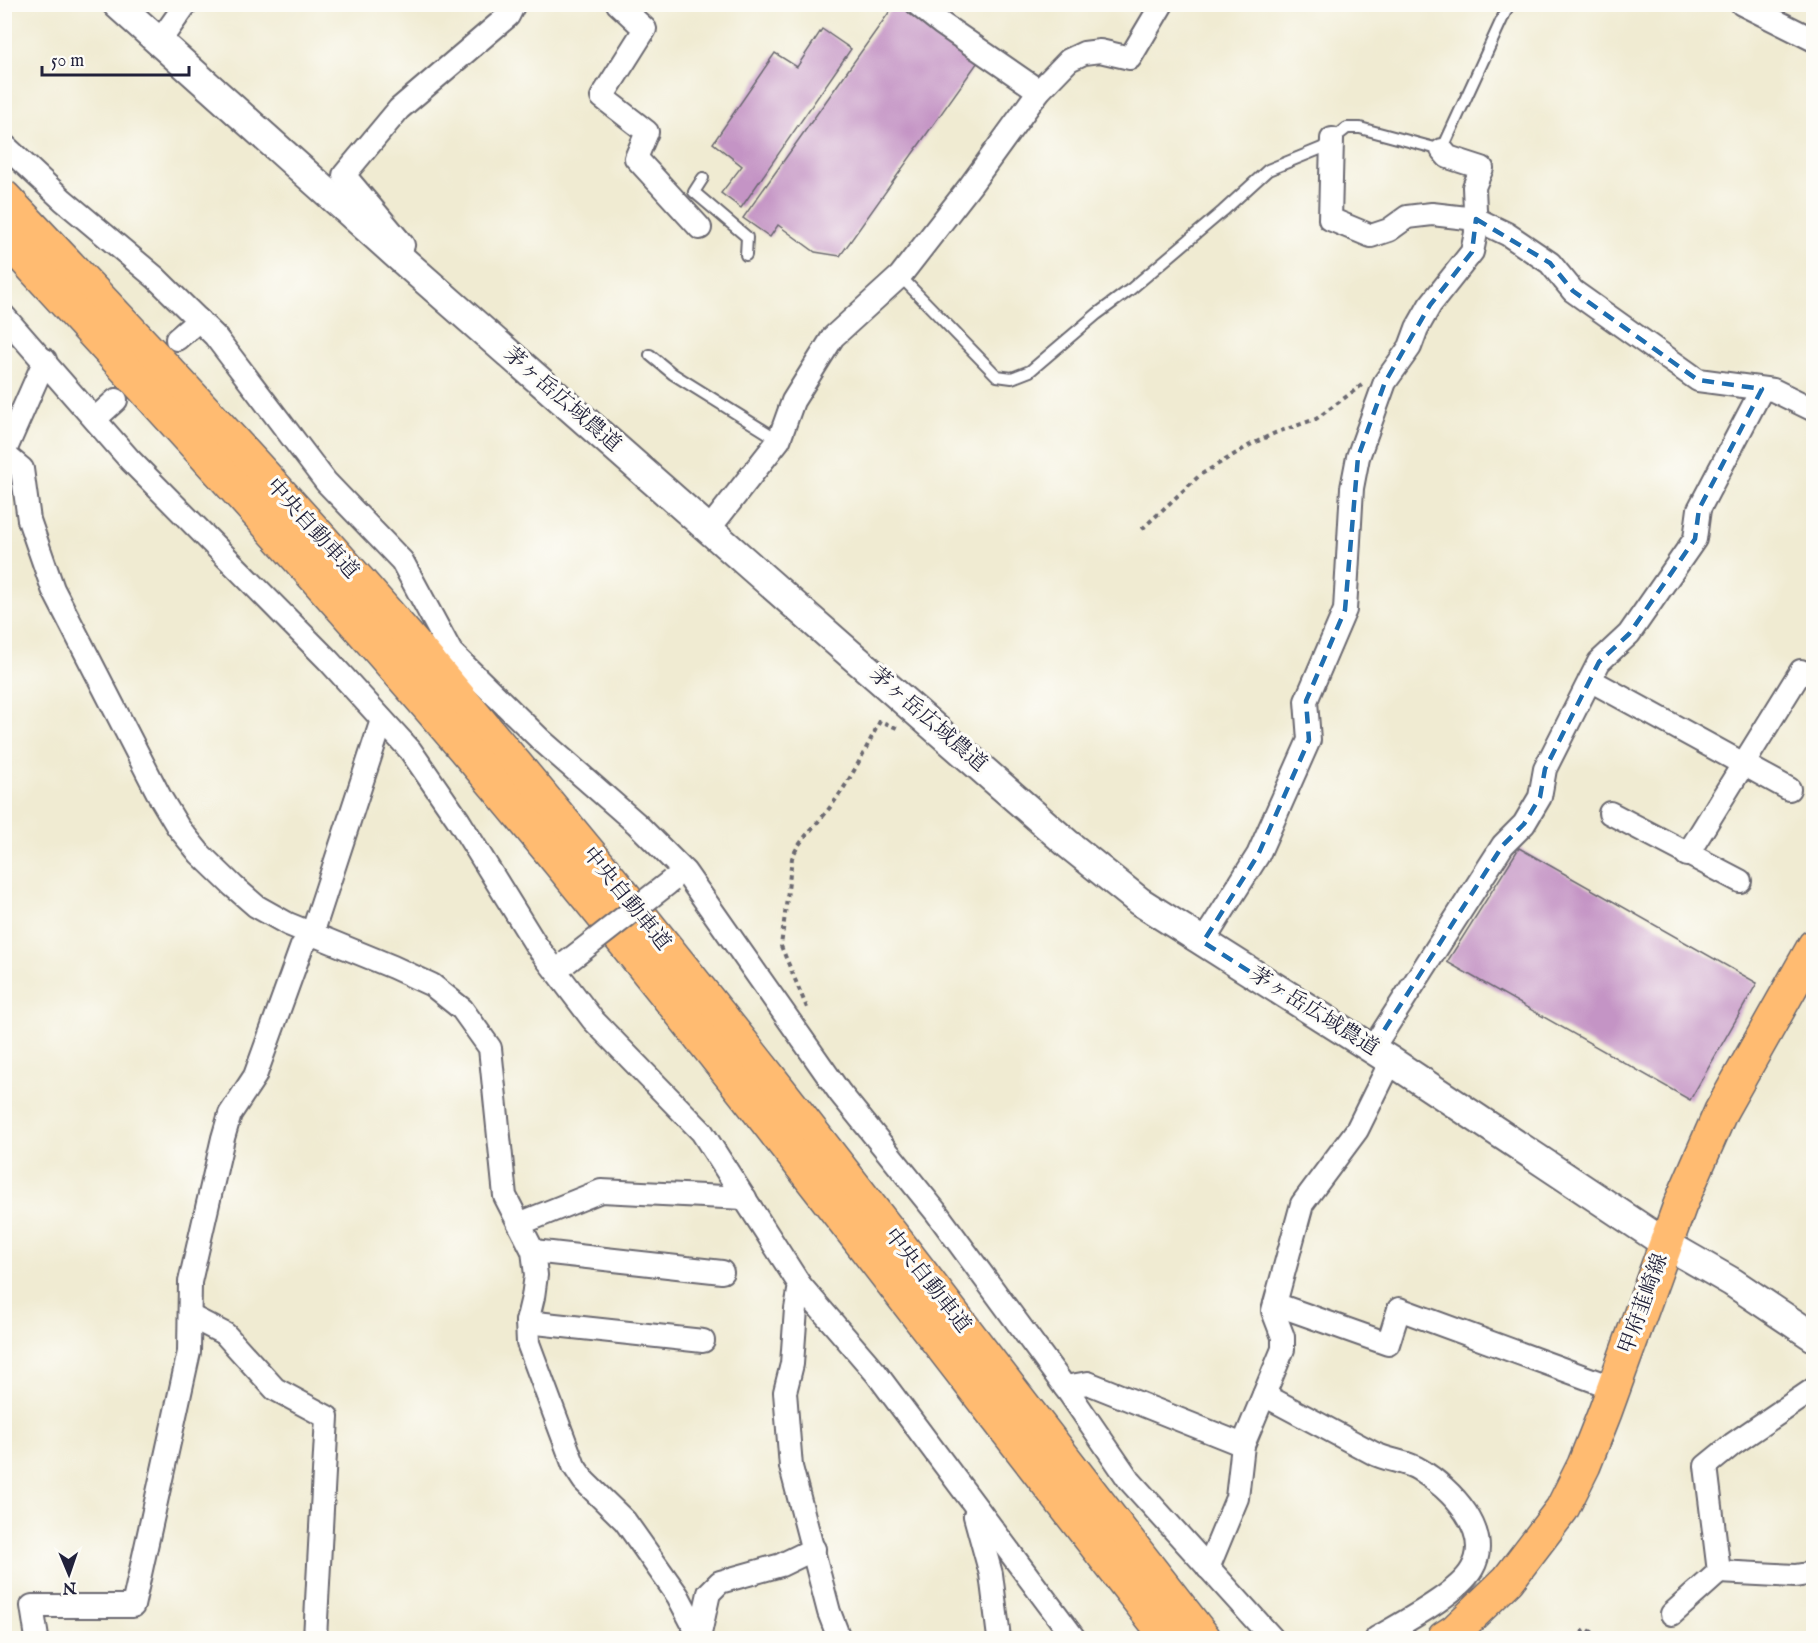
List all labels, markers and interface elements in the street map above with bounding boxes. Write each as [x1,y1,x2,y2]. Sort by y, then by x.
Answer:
scale bar [42,39,189,77]
text: 50 m [51,50,84,73]
street label: 茅ヶ岳広域農道 [498,342,626,458]
street label: 中央自動車道 [260,473,364,585]
street label: 茅ヶ岳広域農道 [864,662,992,778]
street label: 中央自動車道 [576,842,676,956]
street label: 茅ヶ岳広域農道 [1245,962,1383,1062]
street label: 中央自動車道 [878,1223,976,1339]
street label: 甲府韮崎線 [1613,1250,1675,1358]
north arrow [39,1544,99,1604]
text: N [62,1577,78,1597]

